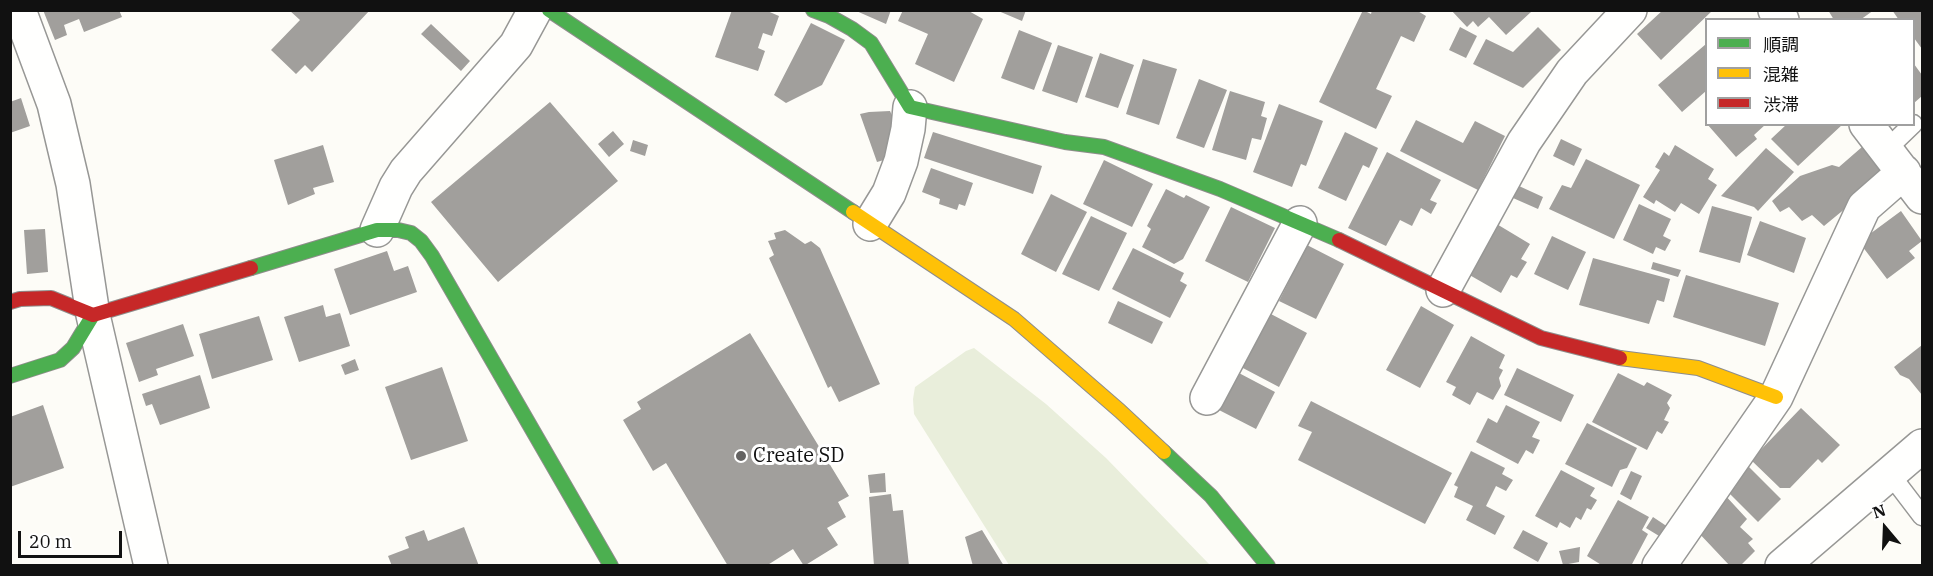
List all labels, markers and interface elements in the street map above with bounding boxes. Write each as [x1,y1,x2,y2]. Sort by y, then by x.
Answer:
legend [1705,18,1915,126]
text: 順調 [1763,33,1799,56]
text: 混雑 [1763,63,1799,86]
text: 渋滞 [1763,93,1799,116]
place label: Create SD [753,444,844,468]
marker: Create SD [734,449,748,463]
north arrow [1855,498,1915,558]
text: N [1870,499,1888,522]
scale bar [21,519,124,557]
text: 20 m [29,530,72,553]

